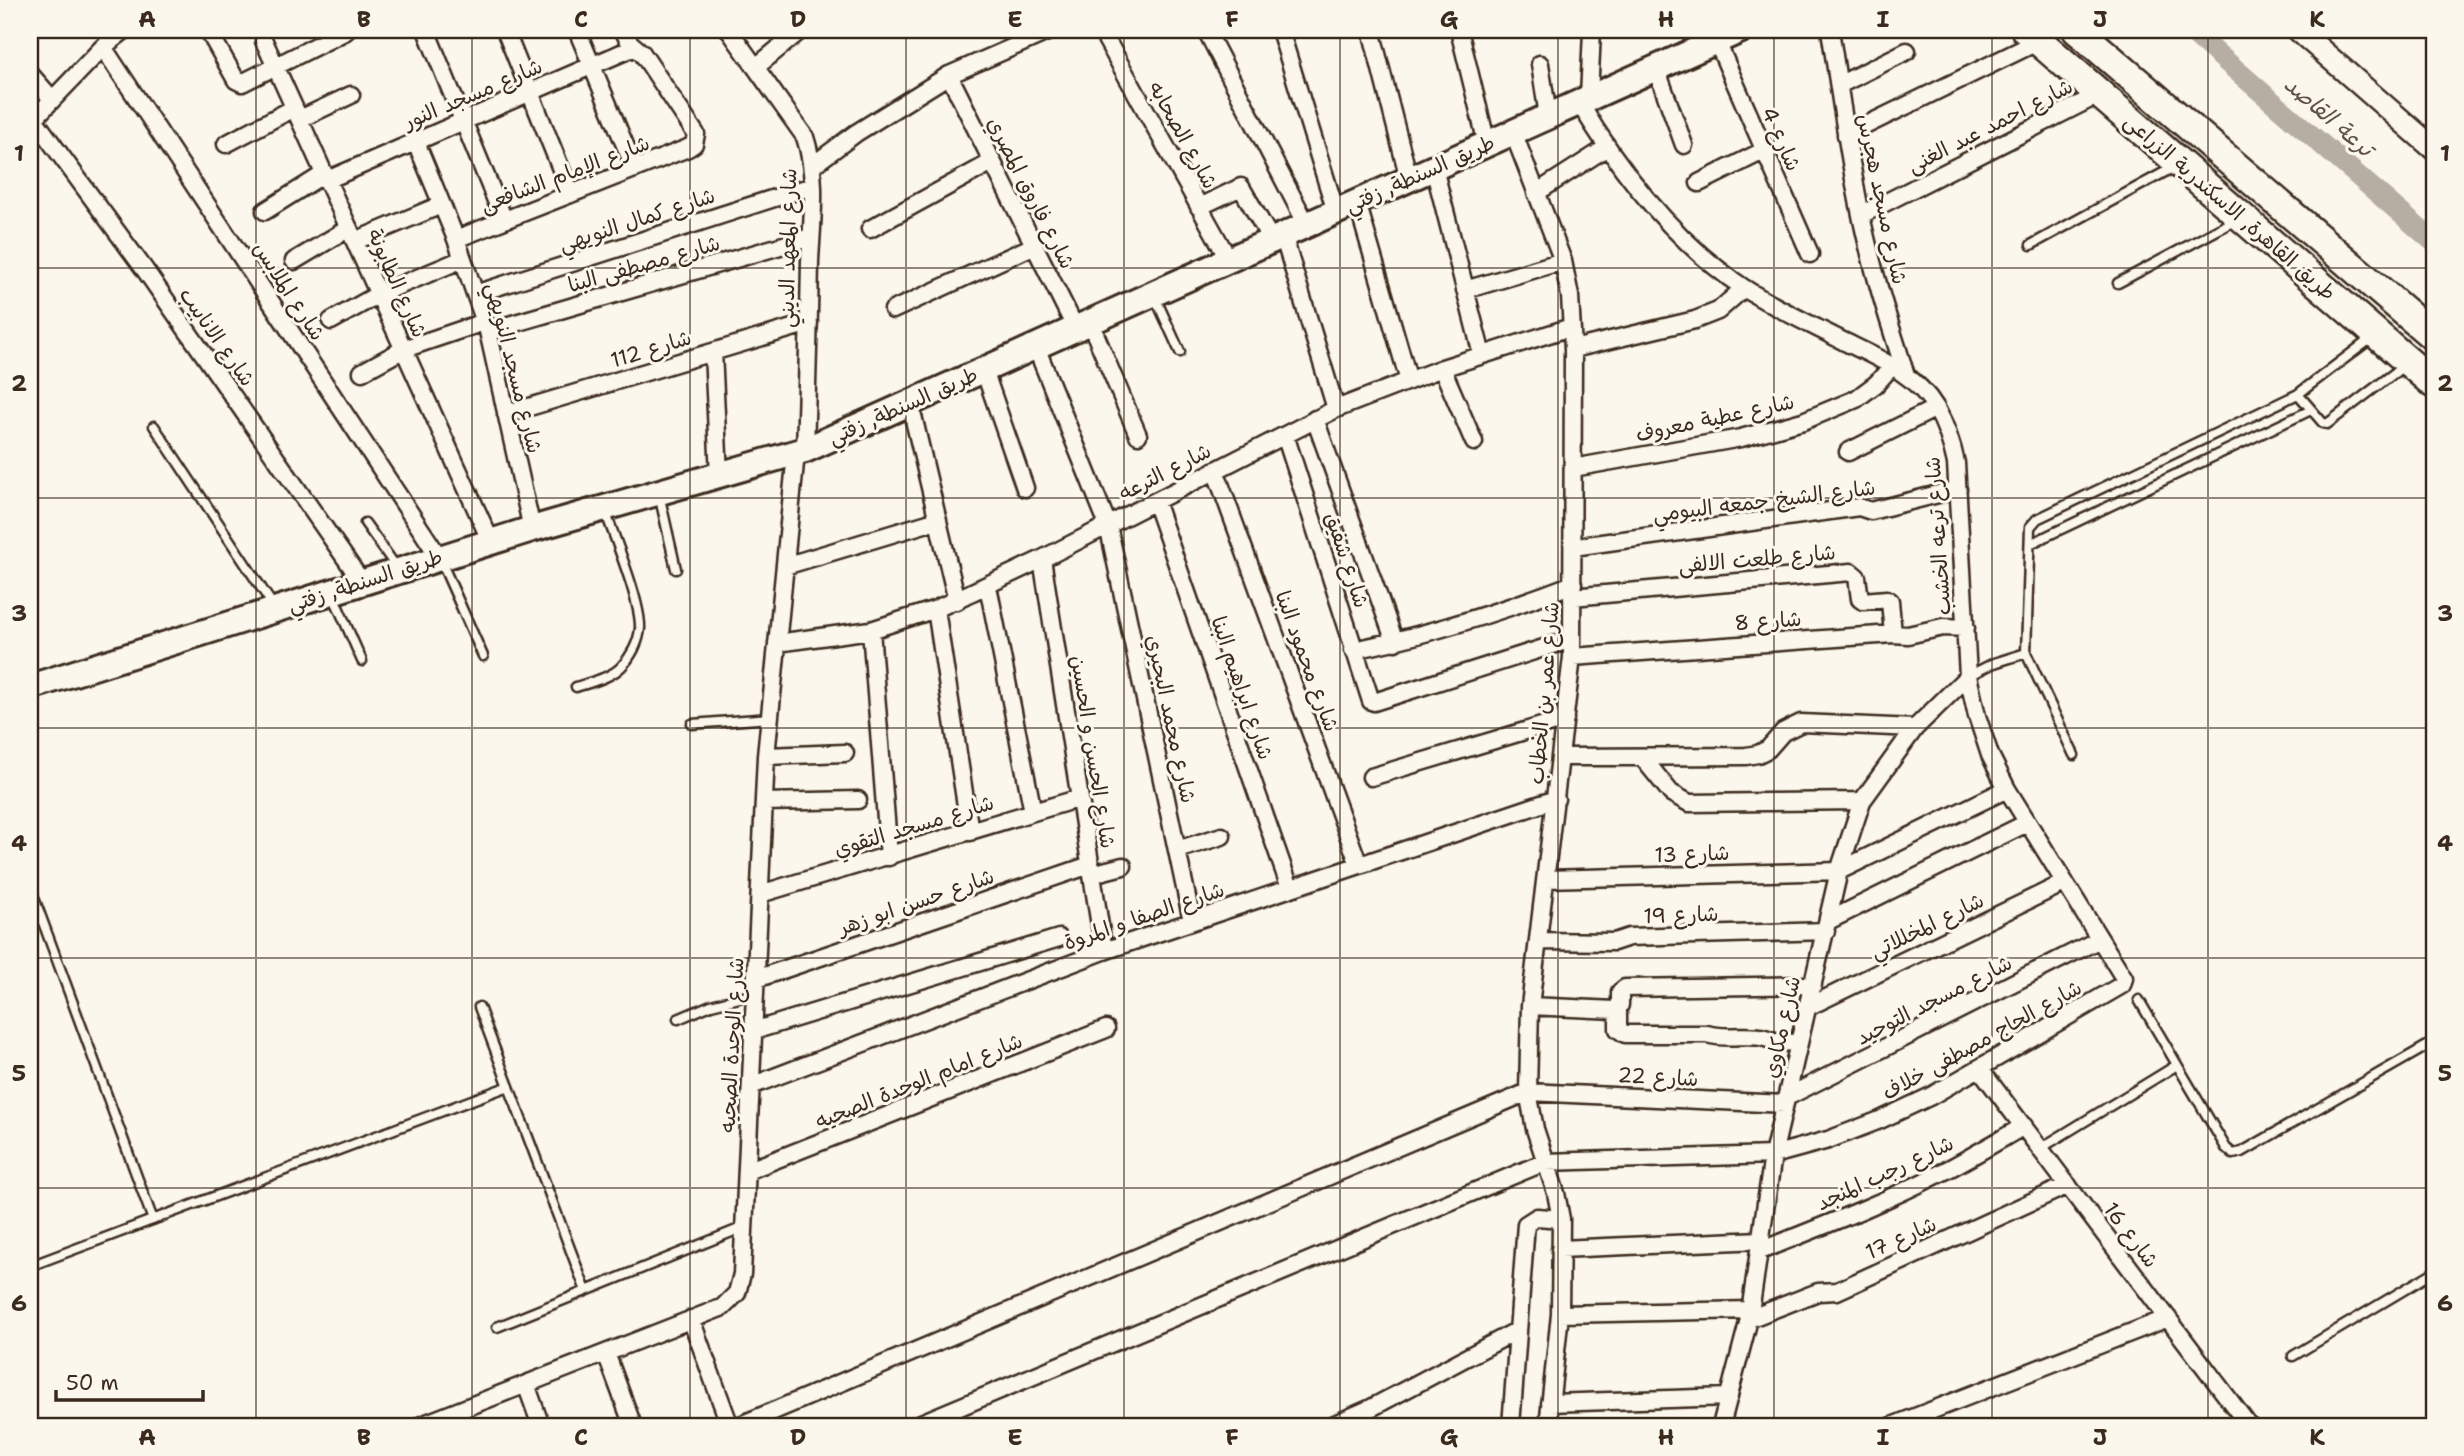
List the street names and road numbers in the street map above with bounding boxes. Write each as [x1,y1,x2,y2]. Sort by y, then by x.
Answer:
street label: شارع مسجد النور [397,52,547,138]
street label: شارع احمد عبد الغنى [1902,72,2078,181]
street label: شارع الصحابه [1141,76,1224,194]
street label: شارع 4 [1754,103,1807,176]
street label: طريق القاهرة, الاسكندرية الزراعى [2118,107,2342,307]
street label: شارع مسجد هجرس [1849,111,1914,287]
street label: شارع فاروق المصري [980,112,1081,274]
street label: طريق السنطة, زفتي [1341,128,1501,224]
street label: شارع الإمام الشافعى [476,129,654,221]
street label: شارع المعهد الديني [773,168,808,328]
street label: شارع كمال النويهي [555,182,720,263]
street label: شارع الطابونة [360,224,433,342]
street label: شارع مصطفى البنا [565,229,724,300]
street label: شارع الملابس [246,236,331,346]
street label: شارع مسجد النويهي [474,280,549,458]
street label: شارع الانابيب [172,282,261,393]
street label: شارع 112 [607,323,695,375]
street label: طريق السنطة, زفتي [824,360,984,456]
street label: شارع عطية معروف [1633,388,1797,449]
street label: شارع الترعه [1114,437,1216,508]
street label: شارع ترعه الخشب [1918,456,1959,616]
street label: شارع الشيخ جمعه البيومي [1651,473,1878,534]
street label: شارع شفيق [1317,509,1376,612]
street label: شارع طلعت الالفى [1677,538,1837,581]
street label: طريق السنطة, زفتي [284,543,448,624]
street label: شارع محمود البنا [1268,587,1345,736]
street label: شارع عمر بن الخطاب [1522,600,1567,786]
street label: شارع 8 [1733,605,1803,638]
street label: شارع ابراهيم البنا [1202,613,1280,764]
street label: شارع محمد البحيري [1139,632,1202,806]
street label: شارع الحسن و الحسين [1063,654,1122,851]
street label: شارع مسجد التقوي [831,788,998,865]
street label: شارع 13 [1654,839,1730,870]
street label: شارع حسن ابو زهر [832,862,998,943]
street label: شارع الصفا و المروة [1060,875,1228,958]
street label: شارع المخللاتي [1865,886,1991,970]
street label: شارع 19 [1643,900,1719,931]
street label: شارع مسجد التوحيد [1851,949,2017,1052]
street label: شارع الوحدة الصحيه [713,957,752,1133]
street label: شارع مكاوي [1757,973,1808,1081]
street label: شارع الحاج مصطفى خلاف [1877,973,2087,1107]
street label: شارع امام الوحدة الصحيه [811,1027,1028,1137]
street label: شارع 22 [1617,1061,1699,1094]
street label: شارع رجب المنجد [1812,1129,1959,1218]
street label: شارع 16 [2096,1196,2165,1274]
street label: شارع 17 [1861,1210,1941,1267]

